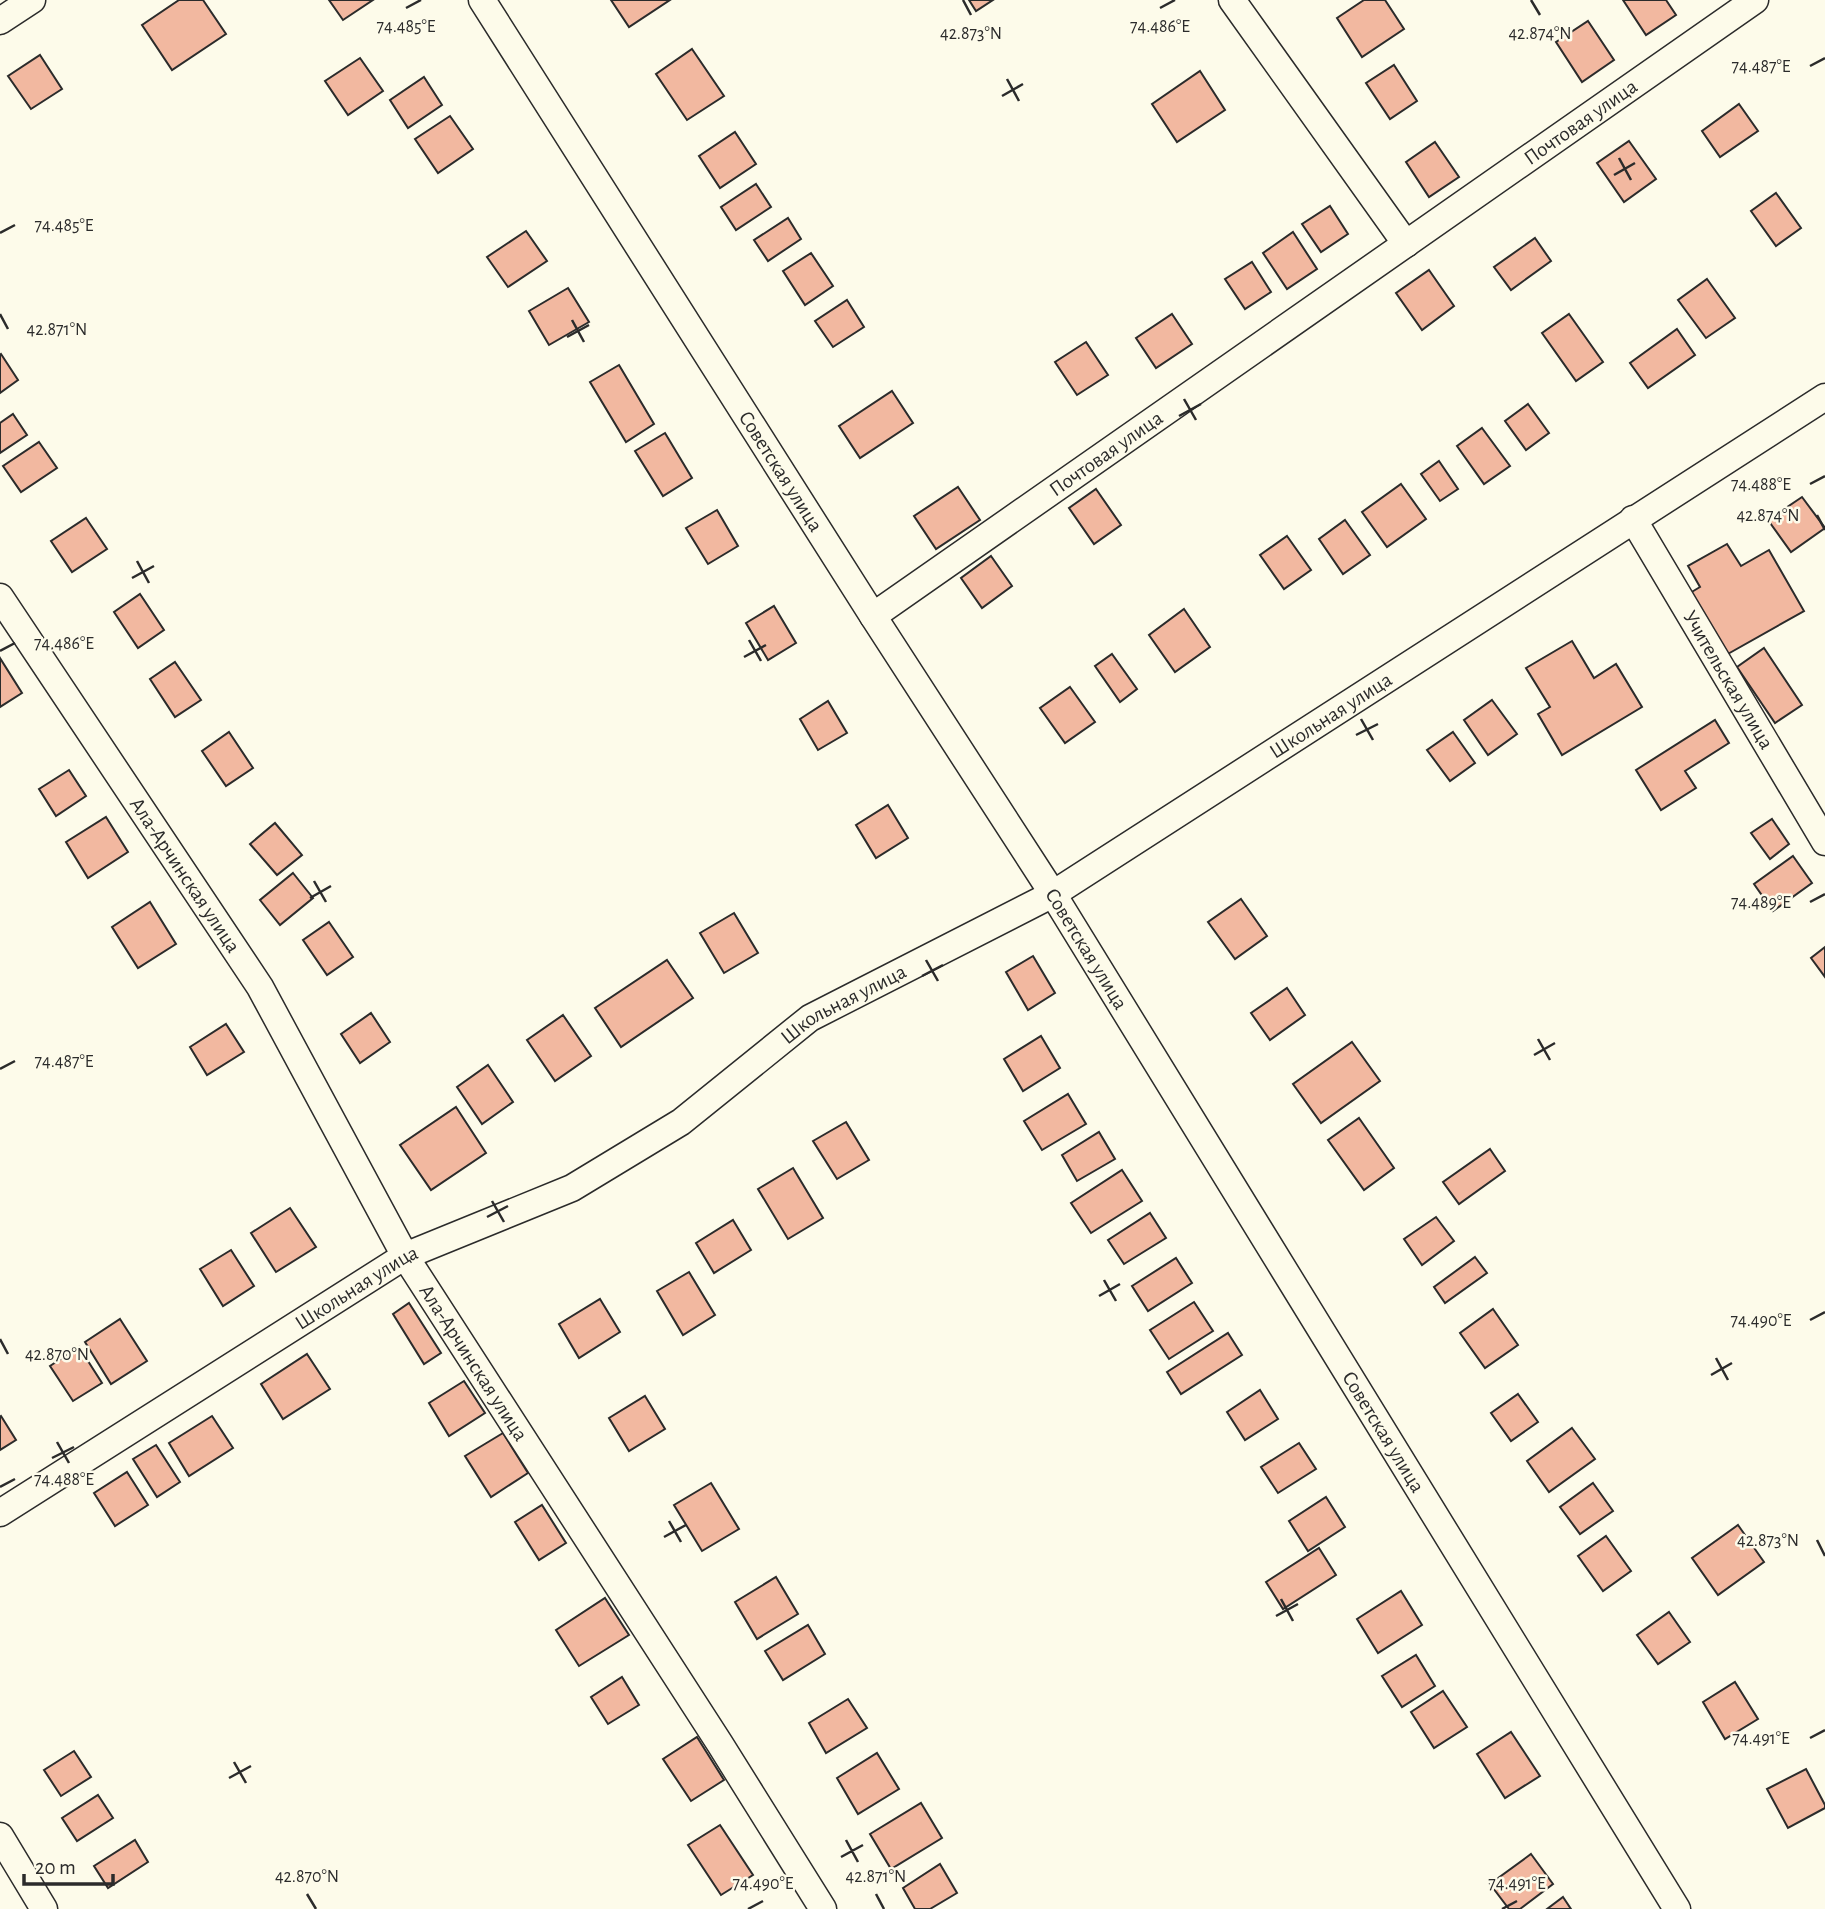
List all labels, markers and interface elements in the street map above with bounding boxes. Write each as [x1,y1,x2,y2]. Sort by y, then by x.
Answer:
text: 74.485°E [377,18,436,36]
text: 74.486°E [1130,18,1190,36]
text: 42.873°N [940,25,1002,43]
text: 42.874°N [1508,25,1572,43]
text: 74.487°E [1732,58,1791,76]
street label: Почтовая улица [1520,75,1642,169]
text: 74.485°E [35,217,94,235]
text: 42.871°N [27,321,87,339]
street label: Советская улица [735,407,827,536]
street label: Почтовая улица [1046,407,1167,500]
text: 74.488°E [1731,476,1791,494]
text: 42.874°N [1736,507,1800,525]
street label: Учительская улица [1679,607,1777,753]
text: 74.486°E [34,635,94,653]
street label: Школьная улица [1266,669,1396,763]
street label: Ала-Арчинская улица [126,794,244,957]
street label: Советская улица [1041,885,1132,1014]
text: 74.489°E [1731,894,1791,912]
street label: Школьная улица [777,961,910,1048]
text: 74.487°E [35,1053,94,1071]
street label: Школьная улица [291,1242,421,1334]
street label: Ала-Арчинская улица [415,1281,532,1445]
text: 74.490°E [1731,1312,1792,1330]
text: 42.870°N [25,1346,89,1364]
street label: Советская улица [1338,1368,1429,1497]
text: 74.488°E [34,1471,94,1489]
text: 42.873°N [1737,1532,1799,1550]
text: 74.491°E [1732,1730,1790,1748]
scale bar [24,1842,114,1886]
text: 20 m [35,1857,76,1878]
text: 42.870°N [275,1868,339,1886]
text: 42.871°N [846,1868,906,1886]
text: 74.490°E [733,1875,794,1893]
text: 74.491°E [1488,1875,1546,1893]

